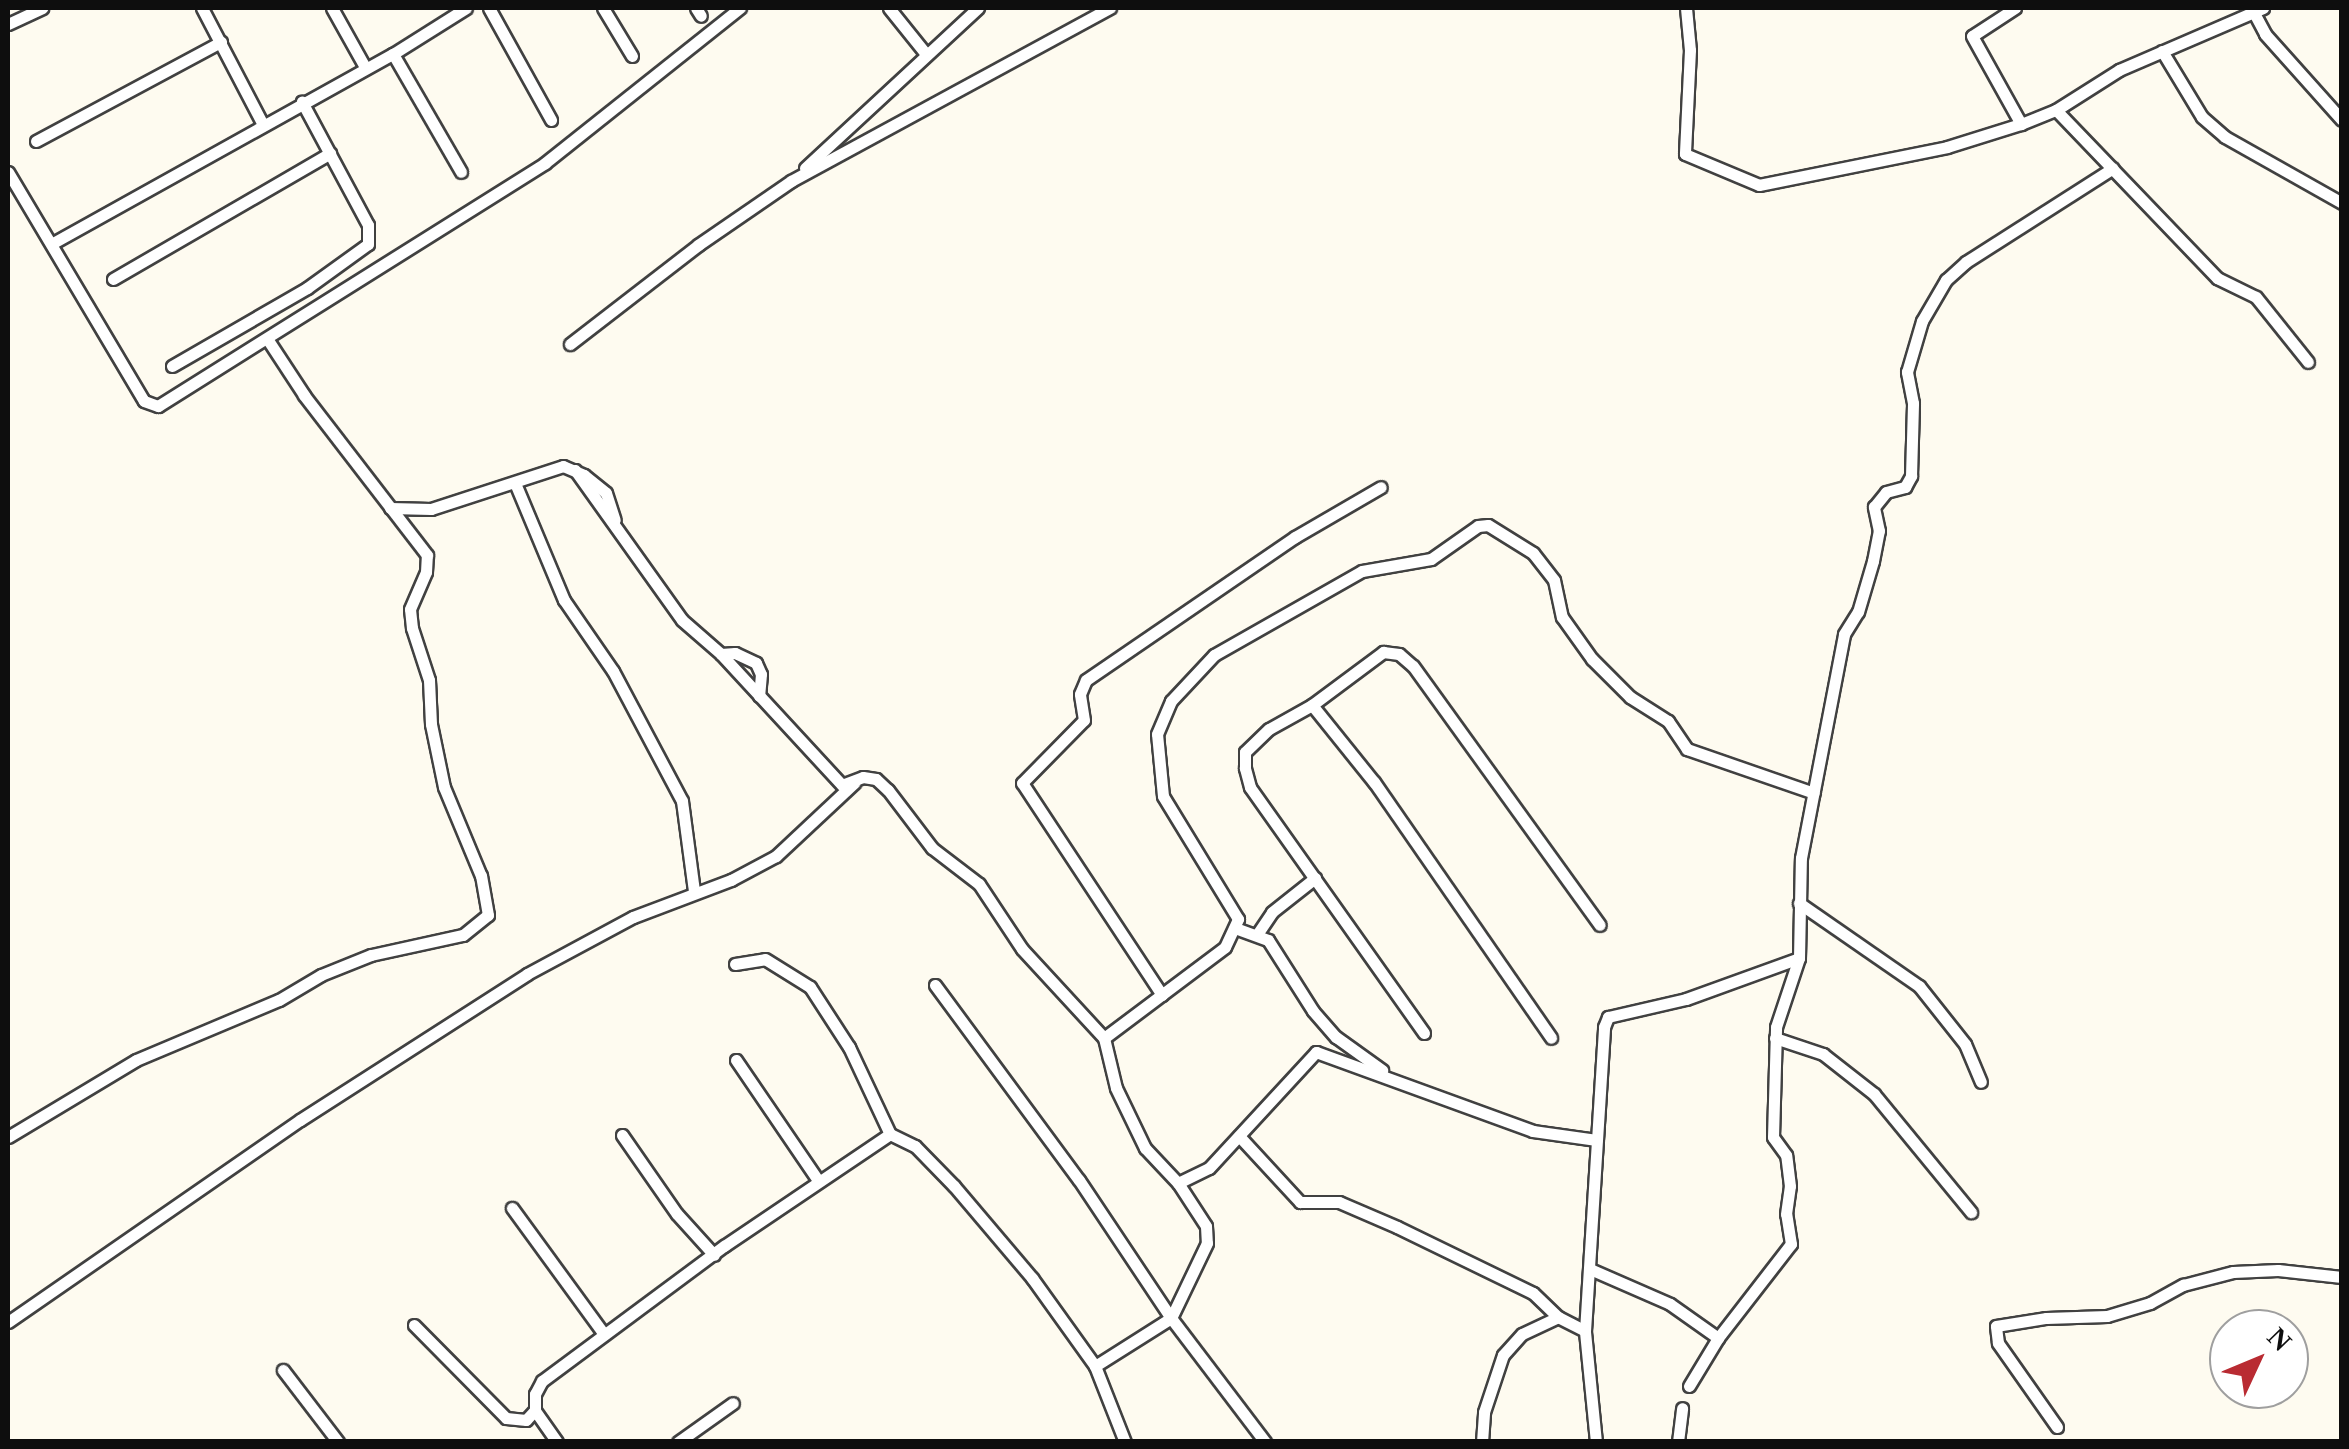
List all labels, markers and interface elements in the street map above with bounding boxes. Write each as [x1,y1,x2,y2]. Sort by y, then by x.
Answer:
north arrow [2209,1309,2309,1409]
text: N [2261,1321,2298,1357]

